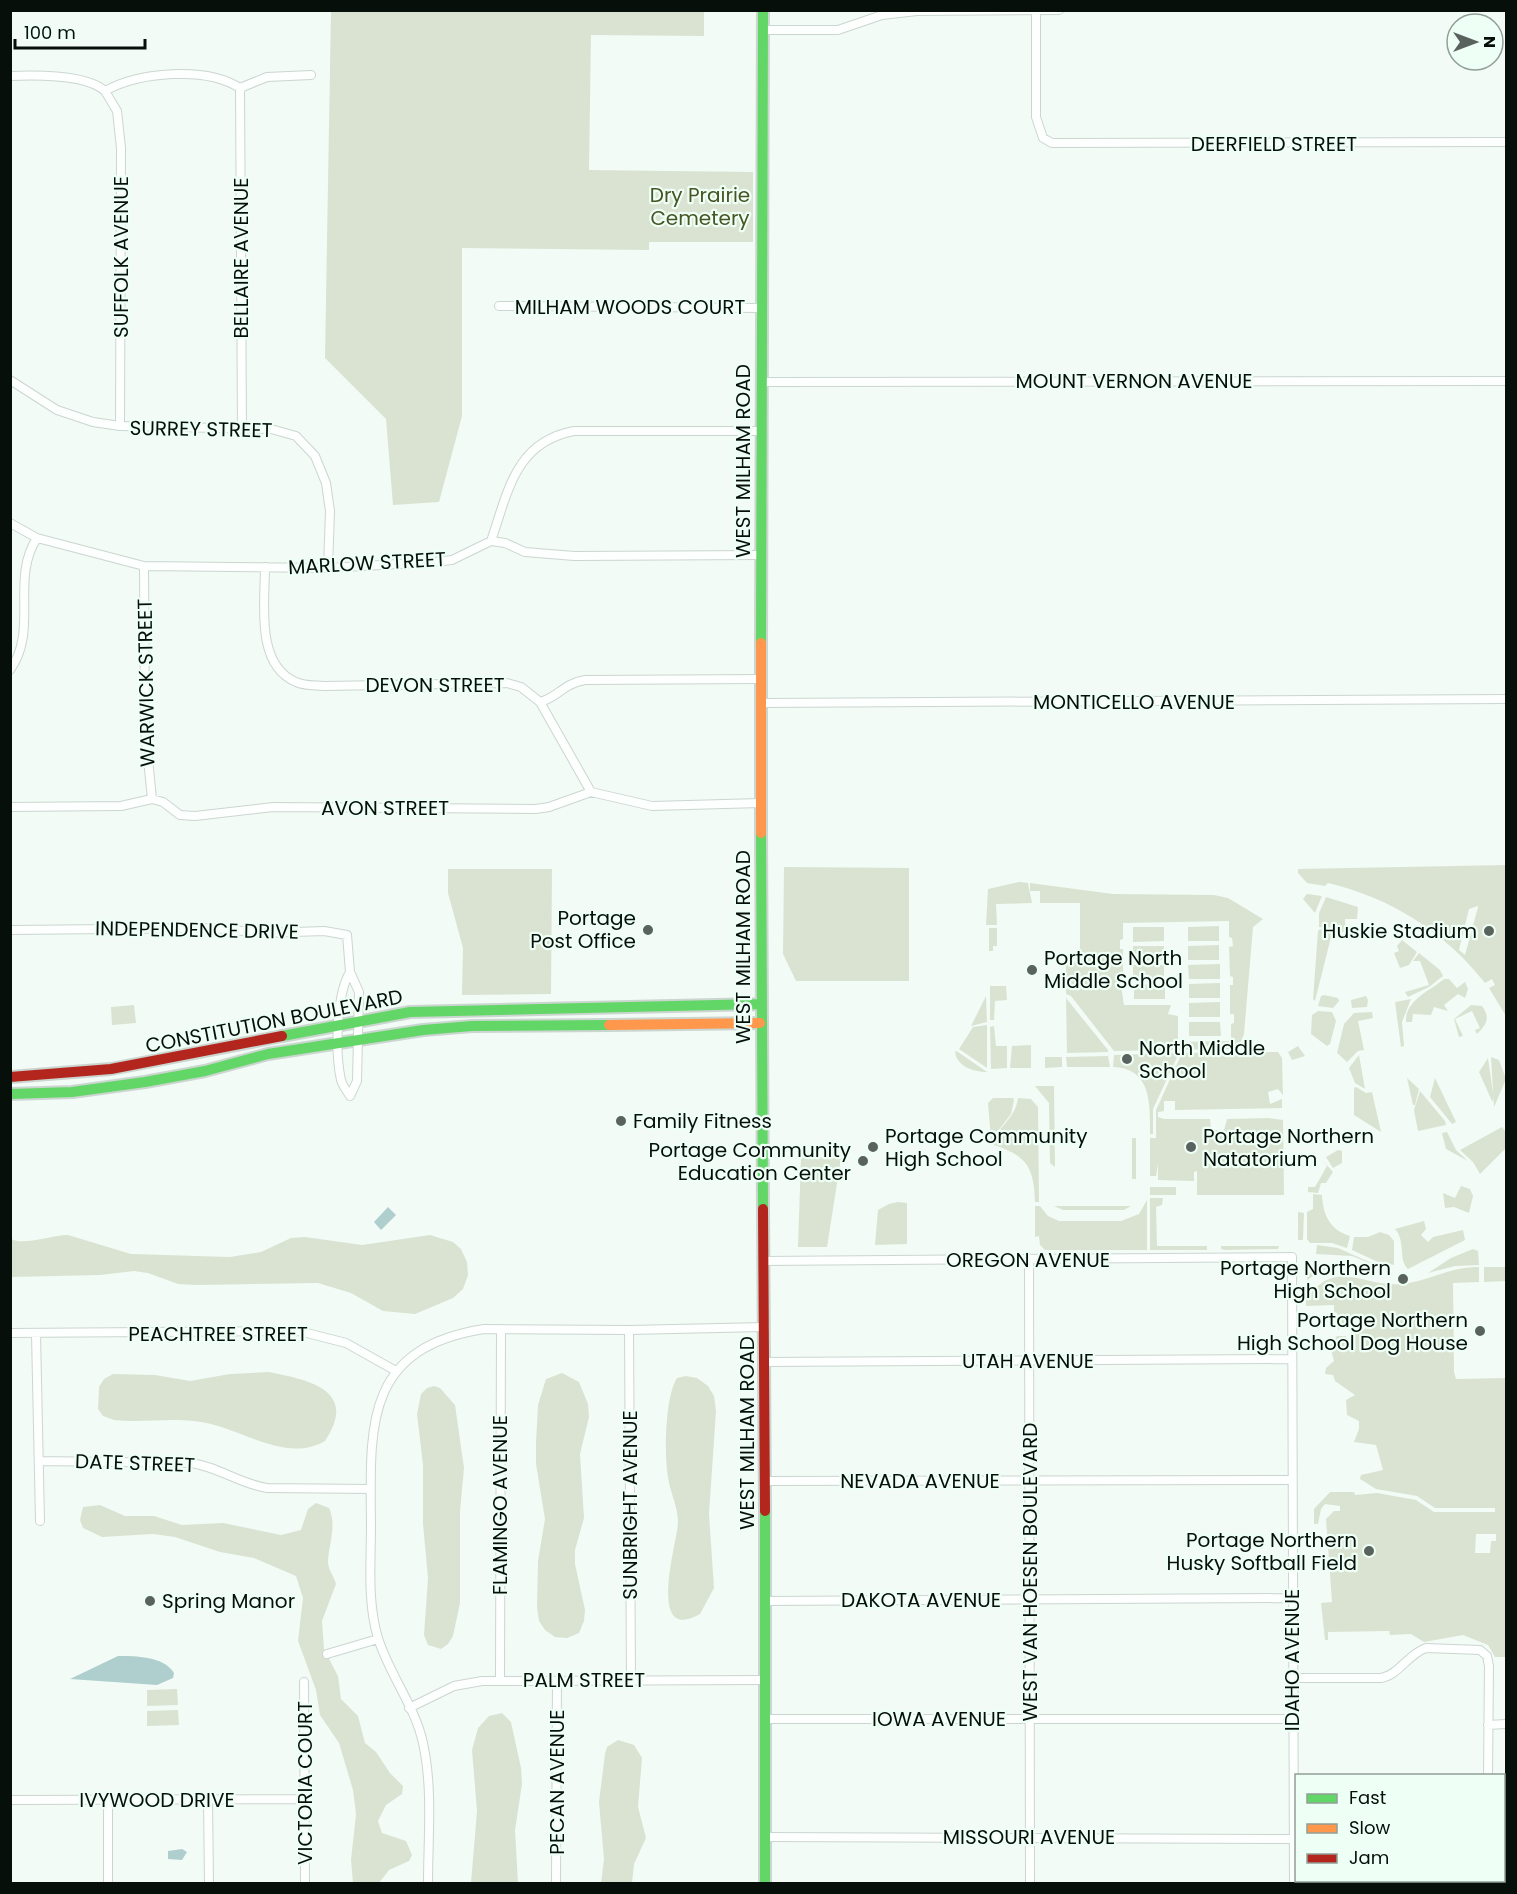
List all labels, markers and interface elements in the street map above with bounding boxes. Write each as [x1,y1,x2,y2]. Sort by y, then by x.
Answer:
scale bar [15,12,146,50]
north arrow [1445,12,1505,72]
text: 100 m [24,20,76,45]
text: N [1478,36,1501,48]
street label: DEERFIELD STREET [1191,130,1357,158]
street label: SUFFOLK AVENUE [107,176,135,338]
street label: BELLAIRE AVENUE [227,177,255,339]
park label: Dry Prairie Cemetery [650,181,750,232]
street label: MILHAM WOODS COURT [515,293,745,321]
street label: WEST MILHAM ROAD [729,364,757,558]
street label: MOUNT VERNON AVENUE [1016,367,1252,395]
street label: SURREY STREET [129,414,273,444]
street label: MARLOW STREET [287,545,447,581]
street label: WARWICK STREET [131,598,161,767]
street label: DEVON STREET [365,671,505,699]
street label: MONTICELLO AVENUE [1033,688,1235,716]
street label: AVON STREET [321,794,449,822]
street label: WEST MILHAM ROAD [729,850,757,1044]
place label: Portage Post Office [530,904,636,955]
street label: INDEPENDENCE DRIVE [95,914,299,946]
place label: Huskie Stadium [1323,917,1477,945]
marker: Portage Post Office [641,923,655,937]
marker: Huskie Stadium [1482,924,1496,938]
place label: Portage North Middle School [1044,944,1183,995]
marker: Portage North Middle School [1025,963,1039,977]
street label: CONSTITUTION BOULEVARD [143,982,405,1060]
place label: North Middle School [1139,1034,1265,1085]
marker: North Middle School [1120,1052,1134,1066]
place label: Family Fitness [633,1107,772,1135]
marker: Family Fitness [614,1114,628,1128]
place label: Portage Community High School [885,1122,1087,1173]
place label: Portage Northern Natatorium [1203,1122,1374,1173]
place label: Portage Community Education Center [649,1136,851,1187]
marker: Portage Community High School [866,1140,880,1154]
marker: Portage Northern Natatorium [1184,1140,1198,1154]
marker: Portage Community Education Center [856,1154,870,1168]
street label: OREGON AVENUE [946,1246,1110,1274]
place label: Portage Northern High School [1220,1254,1391,1305]
marker: Portage Northern High School [1396,1272,1410,1286]
place label: Portage Northern High School Dog House [1237,1306,1468,1357]
street label: PEACHTREE STREET [128,1320,308,1348]
marker: Portage Northern High School Dog House [1473,1324,1487,1338]
street label: WEST MILHAM ROAD [733,1336,761,1530]
street label: UTAH AVENUE [962,1347,1094,1375]
street label: SUNBRIGHT AVENUE [616,1410,644,1600]
street label: FLAMINGO AVENUE [486,1415,514,1595]
street label: WEST VAN HOESEN BOULEVARD [1016,1423,1044,1721]
street label: DATE STREET [74,1447,196,1479]
street label: NEVADA AVENUE [840,1467,1000,1495]
place label: Portage Northern Husky Softball Field [1167,1526,1357,1577]
marker: Portage Northern Husky Softball Field [1362,1544,1376,1558]
street label: DAKOTA AVENUE [841,1586,1001,1614]
place label: Spring Manor [162,1587,295,1615]
street label: IDAHO AVENUE [1278,1589,1306,1731]
marker: Spring Manor [143,1594,157,1608]
street label: PALM STREET [523,1666,645,1694]
street label: VICTORIA COURT [291,1701,319,1865]
street label: IOWA AVENUE [872,1705,1006,1733]
street label: PECAN AVENUE [543,1709,571,1855]
legend [1295,1774,1505,1882]
text: Fast [1349,1785,1386,1810]
street label: IVYWOOD DRIVE [79,1786,235,1814]
text: Slow [1349,1815,1391,1840]
street label: MISSOURI AVENUE [943,1823,1115,1851]
text: Jam [1349,1845,1389,1870]

